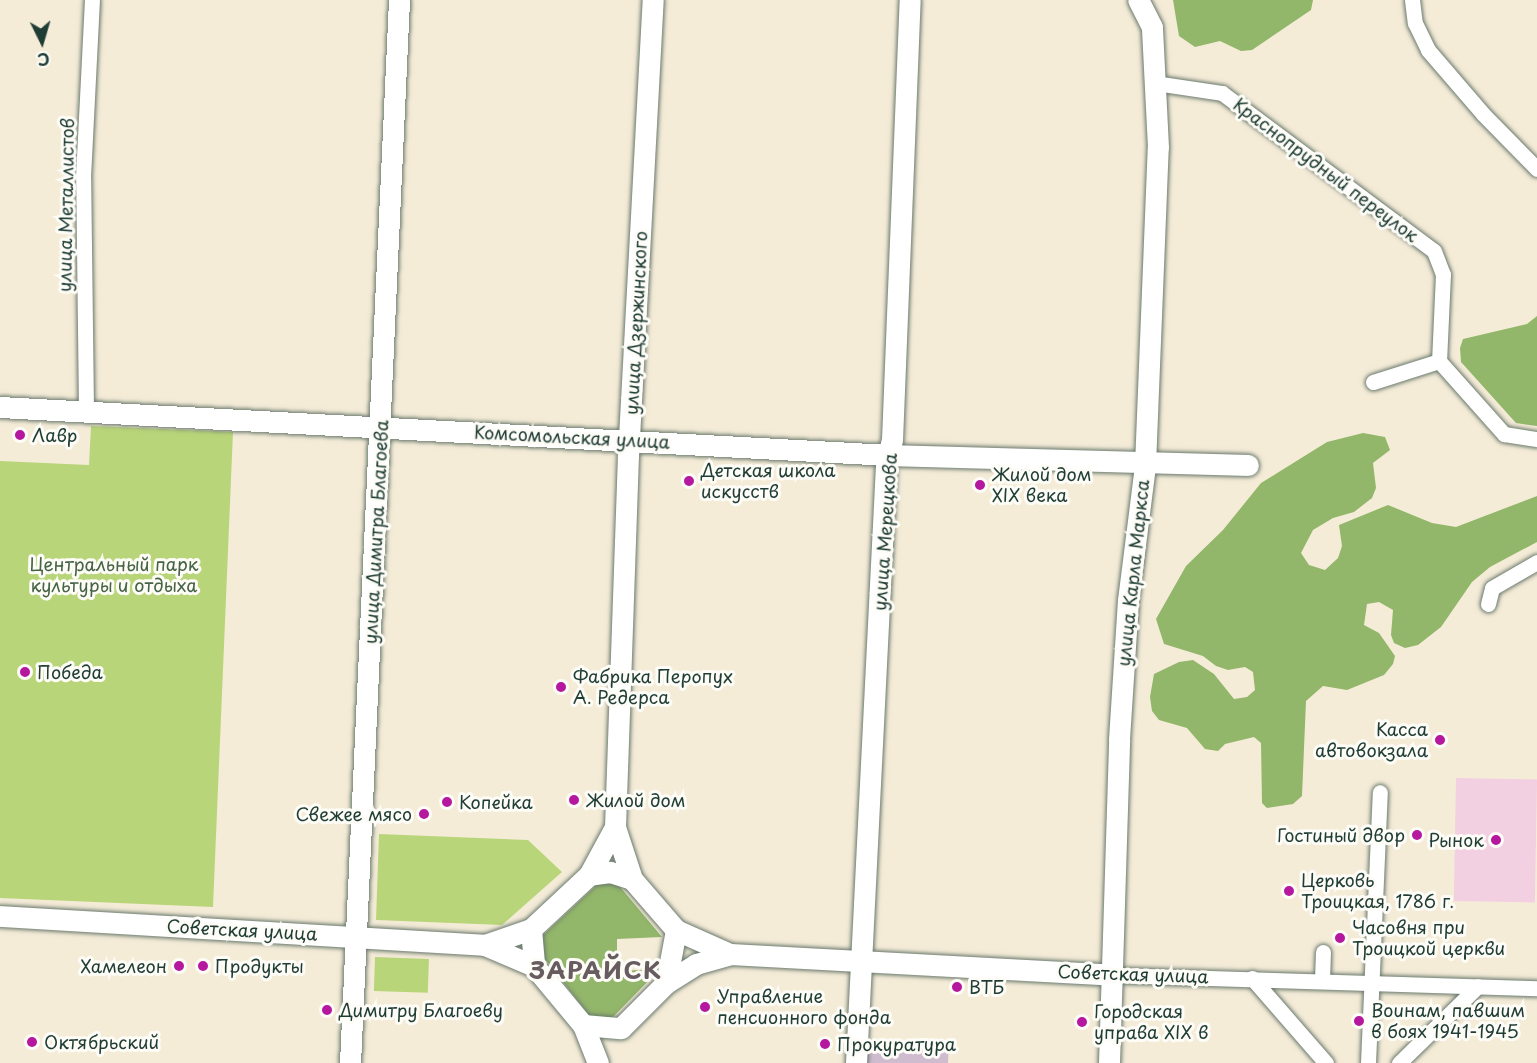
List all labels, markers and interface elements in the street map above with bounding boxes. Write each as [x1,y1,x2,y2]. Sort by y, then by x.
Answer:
north arrow [12,12,72,72]
text: С [37,47,51,72]
street label: Краснопрудный переулок [1229,93,1423,247]
street label: улица Металлистов [54,117,78,293]
street label: улица Дзержинского [620,230,652,416]
street label: улица Димитра Благоева [359,418,393,646]
street label: Комсомольская улица [473,421,671,453]
place label: Лавр [32,424,77,446]
marker: Лавр [13,428,27,442]
street label: улица Мерецкова [869,452,901,612]
place label: Детская школа искусств [701,460,836,502]
place label: Жилой дом XIX века [992,464,1092,506]
marker: Детская школа искусств [682,474,696,488]
marker: Жилой дом XIX века [973,478,987,492]
street label: улица Карла Маркса [1112,478,1154,668]
park label: Центральный парк культуры и отдыха [29,554,199,596]
place label: Победа [37,661,103,683]
marker: Победа [18,665,32,679]
place label: Фабрика Перопух А. Редерса [573,666,735,708]
marker: Фабрика Перопух А. Редерса [554,680,568,694]
place label: Касса автовокзала [1315,719,1428,762]
marker: Касса автовокзала [1433,733,1447,747]
place label: Жилой дом [586,789,686,811]
place label: Копейка [459,791,533,813]
marker: Жилой дом [567,793,581,807]
marker: Копейка [440,795,454,809]
place label: Свежее мясо [294,803,412,825]
marker: Свежее мясо [417,807,431,821]
place label: Гостиный двор [1276,824,1405,846]
marker: Гостиный двор [1410,828,1424,842]
place label: Рынок [1428,829,1484,851]
marker: Рынок [1489,833,1503,847]
place label: Церковь Троицкая, 1786 г. [1301,870,1454,912]
marker: Церковь Троицкая, 1786 г. [1282,884,1296,898]
street label: Советская улица [166,915,318,945]
place label: Часовня при Троицкой церкви [1352,917,1505,960]
marker: Часовня при Троицкой церкви [1333,931,1347,945]
place label: Хамелеон [81,955,167,977]
place label: Продукты [215,955,304,977]
district label: ЗАРАЙСК [530,956,662,984]
marker: Хамелеон [172,959,186,973]
marker: Продукты [196,959,210,973]
street label: Советская улица [1057,961,1209,987]
place label: ВТБ [969,976,1004,998]
marker: ВТБ [950,980,964,994]
place label: Управление пенсионного фонда [717,986,891,1028]
place label: Димитру Благоеву [339,999,504,1021]
marker: Управление пенсионного фонда [698,1000,712,1014]
place label: Воинам, павшим в боях 1941-1945 [1371,1000,1525,1042]
place label: Городская управа XIX в [1094,1001,1209,1044]
marker: Димитру Благоеву [320,1003,334,1017]
marker: Воинам, павшим в боях 1941-1945 [1352,1014,1366,1028]
marker: Городская управа XIX в [1075,1015,1089,1029]
place label: Октябрьский [44,1031,159,1053]
place label: Прокуратура [837,1033,956,1055]
marker: Октябрьский [25,1035,39,1049]
marker: Прокуратура [818,1037,832,1051]

